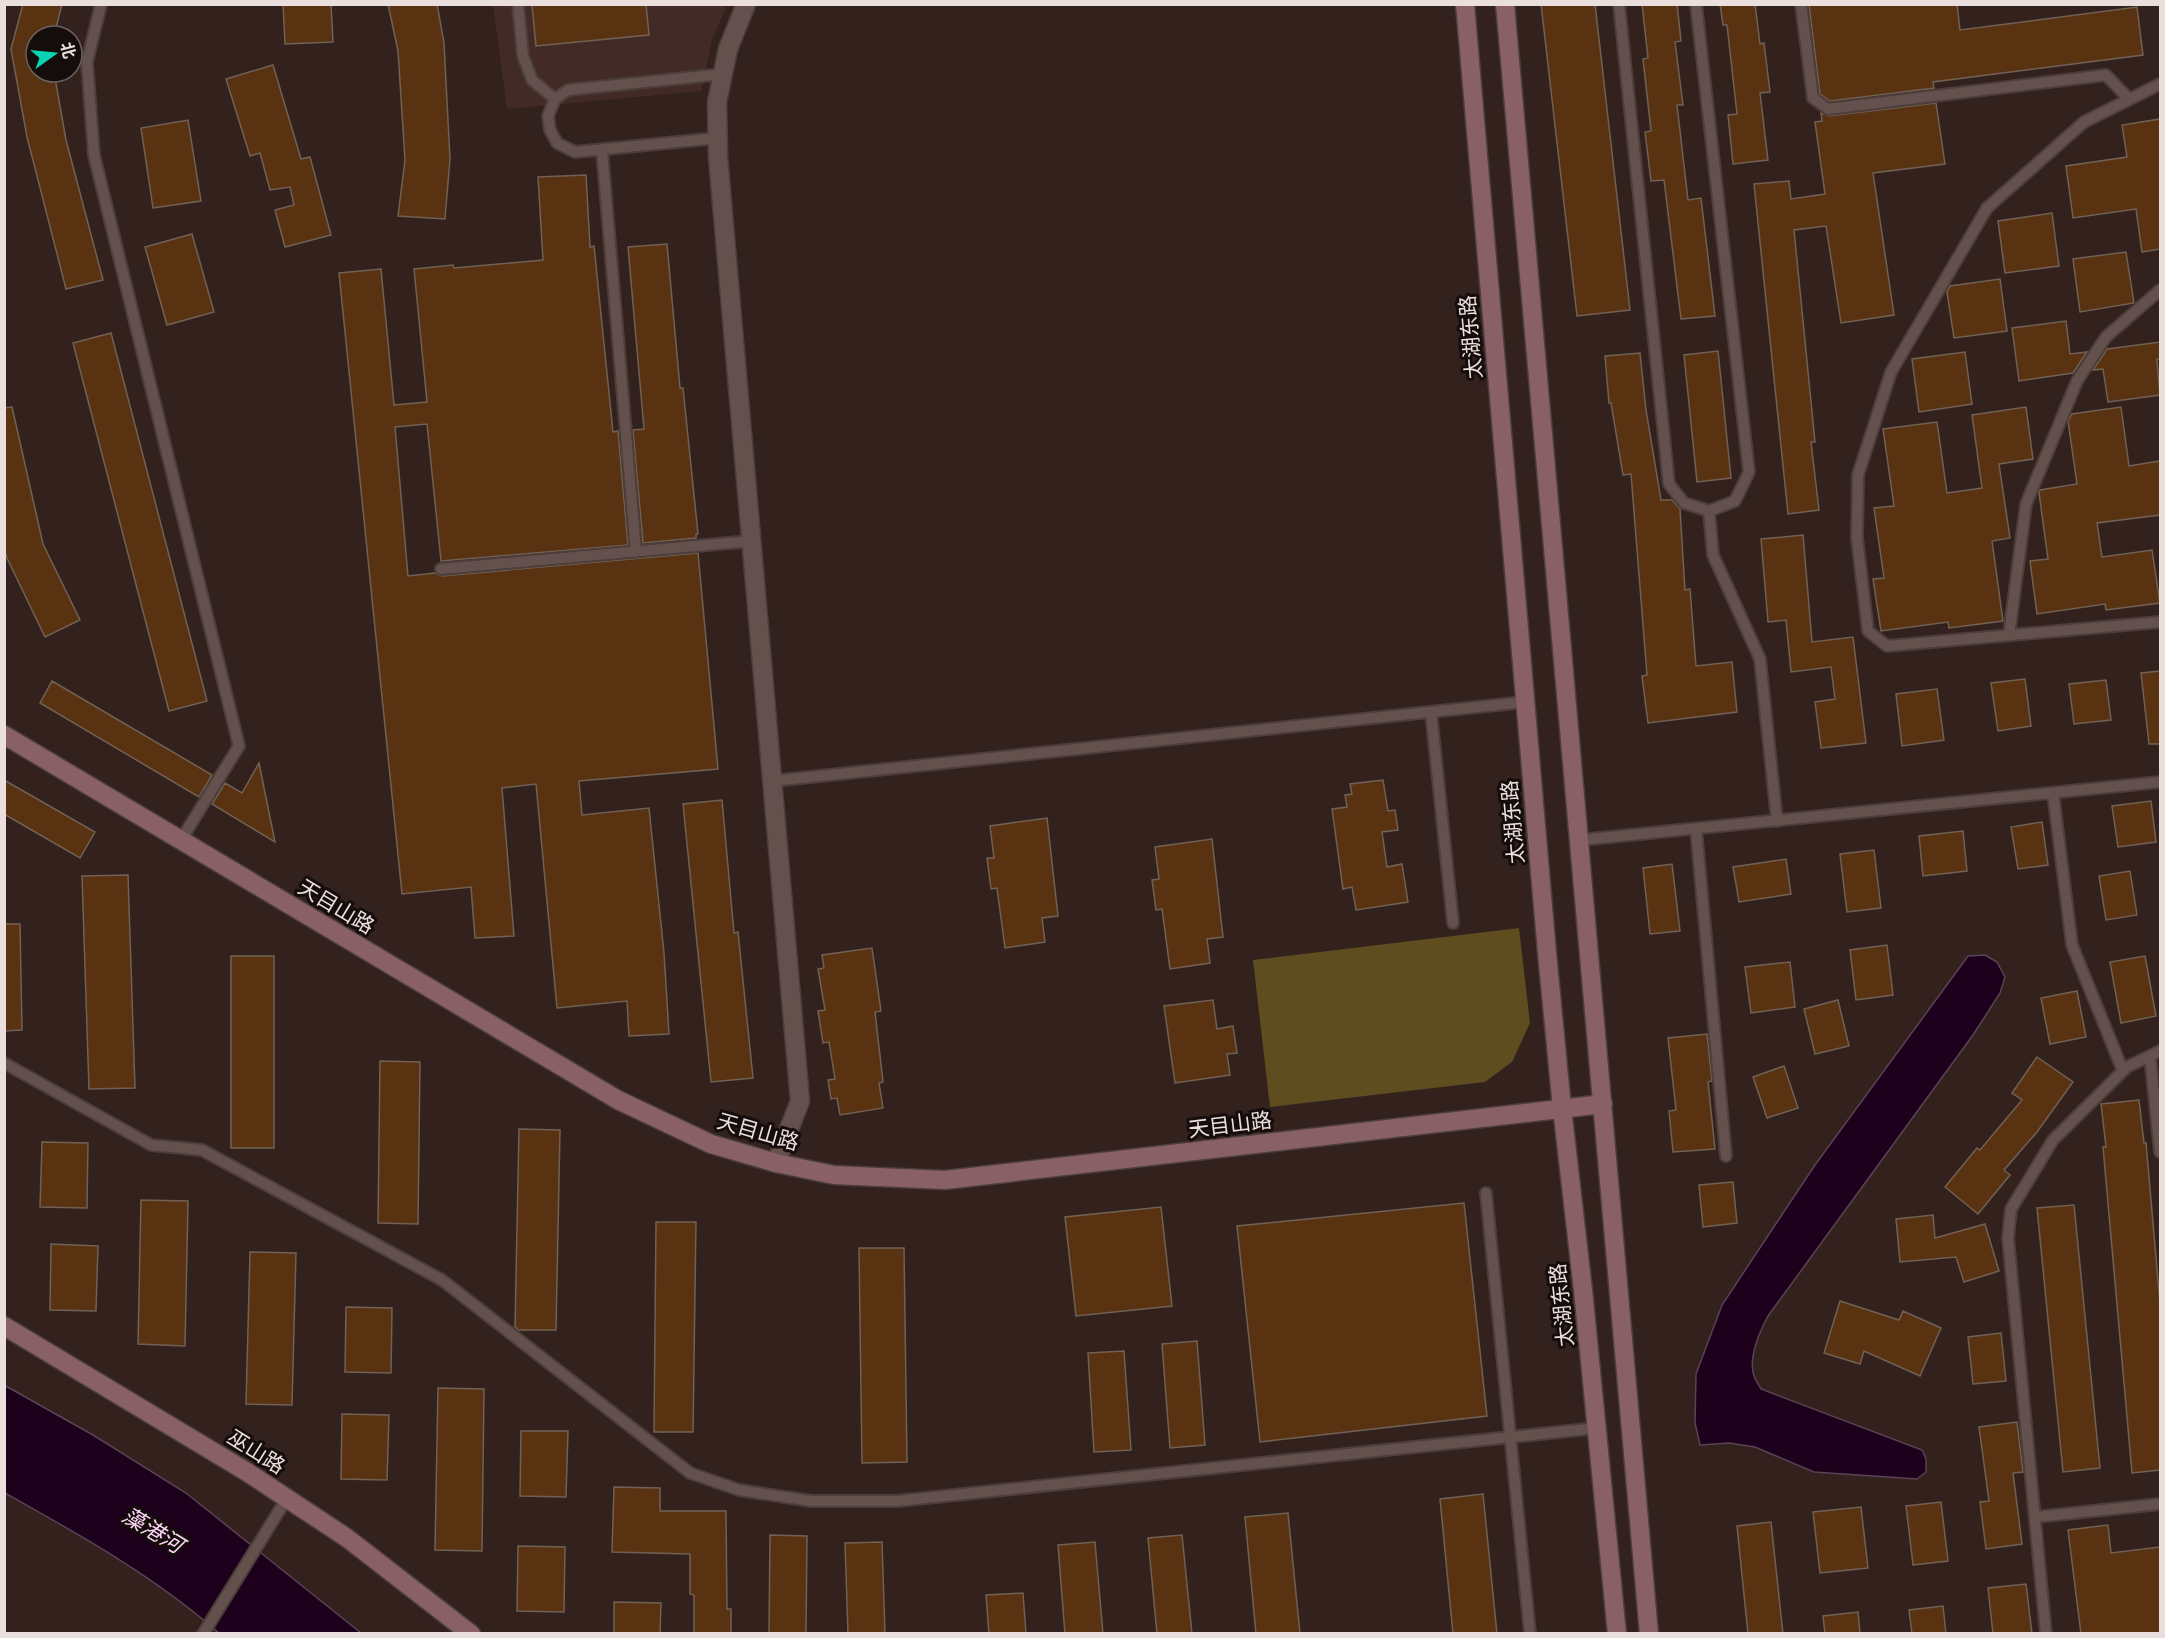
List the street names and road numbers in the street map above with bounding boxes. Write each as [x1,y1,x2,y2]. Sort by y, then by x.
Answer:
street label: 太湖东路 [1454,294,1486,380]
street label: 太湖东路 [1496,779,1528,865]
street label: 天目山路 [294,874,379,938]
street label: 天目山路 [1187,1107,1273,1141]
street label: 天目山路 [715,1108,802,1154]
street label: 太湖东路 [1545,1262,1577,1348]
street label: 巫山路 [223,1424,290,1478]

